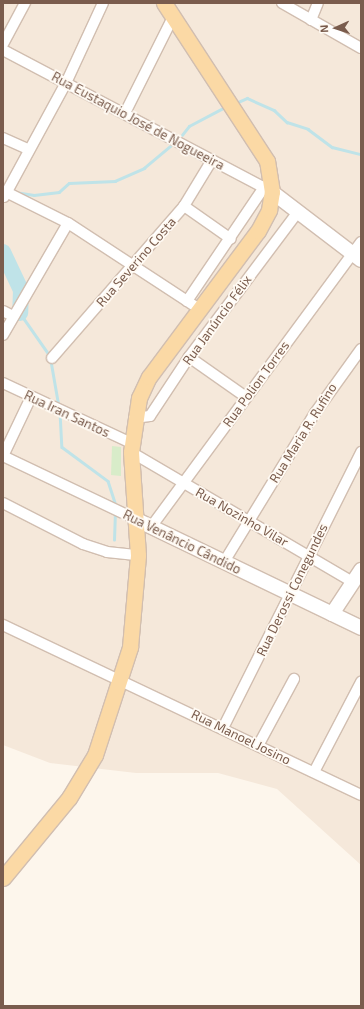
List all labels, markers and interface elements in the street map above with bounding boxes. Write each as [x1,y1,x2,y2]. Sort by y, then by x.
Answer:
north arrow [316,8,356,48]
text: N [317,24,330,33]
street label: Rua Eustaquio José de Nogueeira [49,69,227,173]
street label: Rua Severino Costa [93,214,179,310]
street label: Rua Janúncio Félix [179,272,255,368]
street label: Rua Polion Torres [220,338,292,430]
street label: Rua Maria R. Rufino [266,380,340,486]
street label: Rua Iran Santos [22,387,112,441]
street label: Rua Nozinho Vilar [193,484,291,550]
street label: Rua Venâncio Cândido [120,507,244,577]
street label: Rua Derossi Conegundes [253,521,331,659]
street label: Rua Manoel Josino [188,706,294,768]

